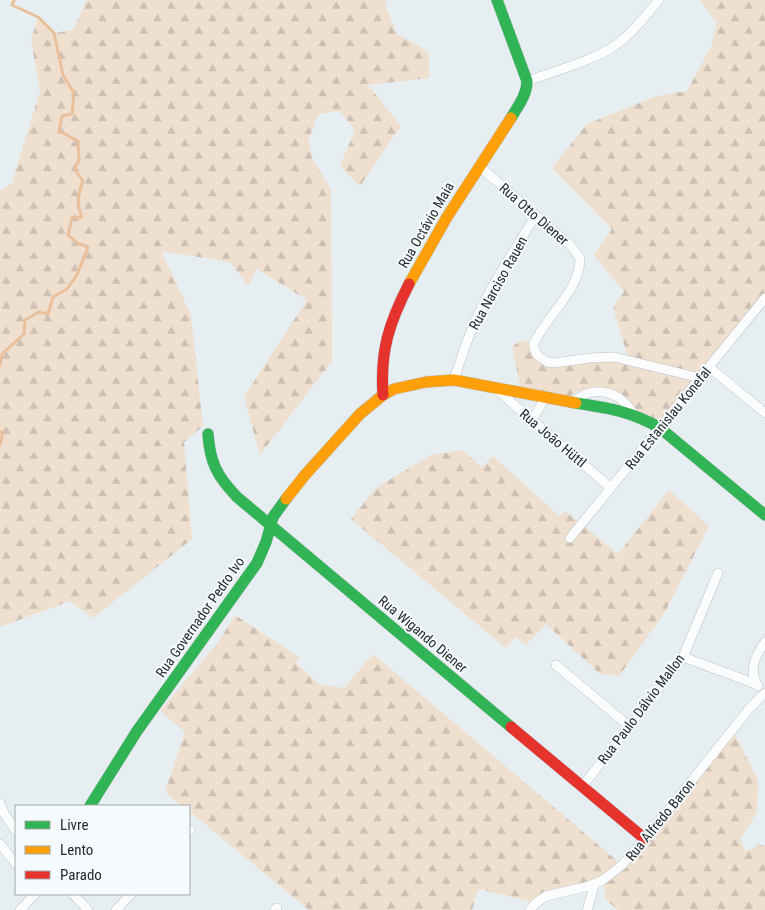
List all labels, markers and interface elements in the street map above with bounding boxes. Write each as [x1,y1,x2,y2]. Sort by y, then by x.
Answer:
street label: Rua Octávio Maia [395,179,457,271]
street label: Rua Otto Diener [496,180,572,248]
street label: Rua Narciso Rauen [466,234,530,332]
street label: Rua Estanislau Konefal [622,364,714,472]
street label: Rua João Hüttl [517,406,589,470]
street label: Rua Governador Pedro Ivo [152,554,248,680]
street label: Rua Wigando Diener [375,592,471,676]
street label: Rua Paulo Dálvio Mallon [594,651,688,767]
street label: Rua Alfredo Baron [622,776,698,864]
legend [15,805,190,895]
text: Livre [60,816,88,834]
text: Lento [60,841,93,859]
text: Parado [60,866,102,884]

